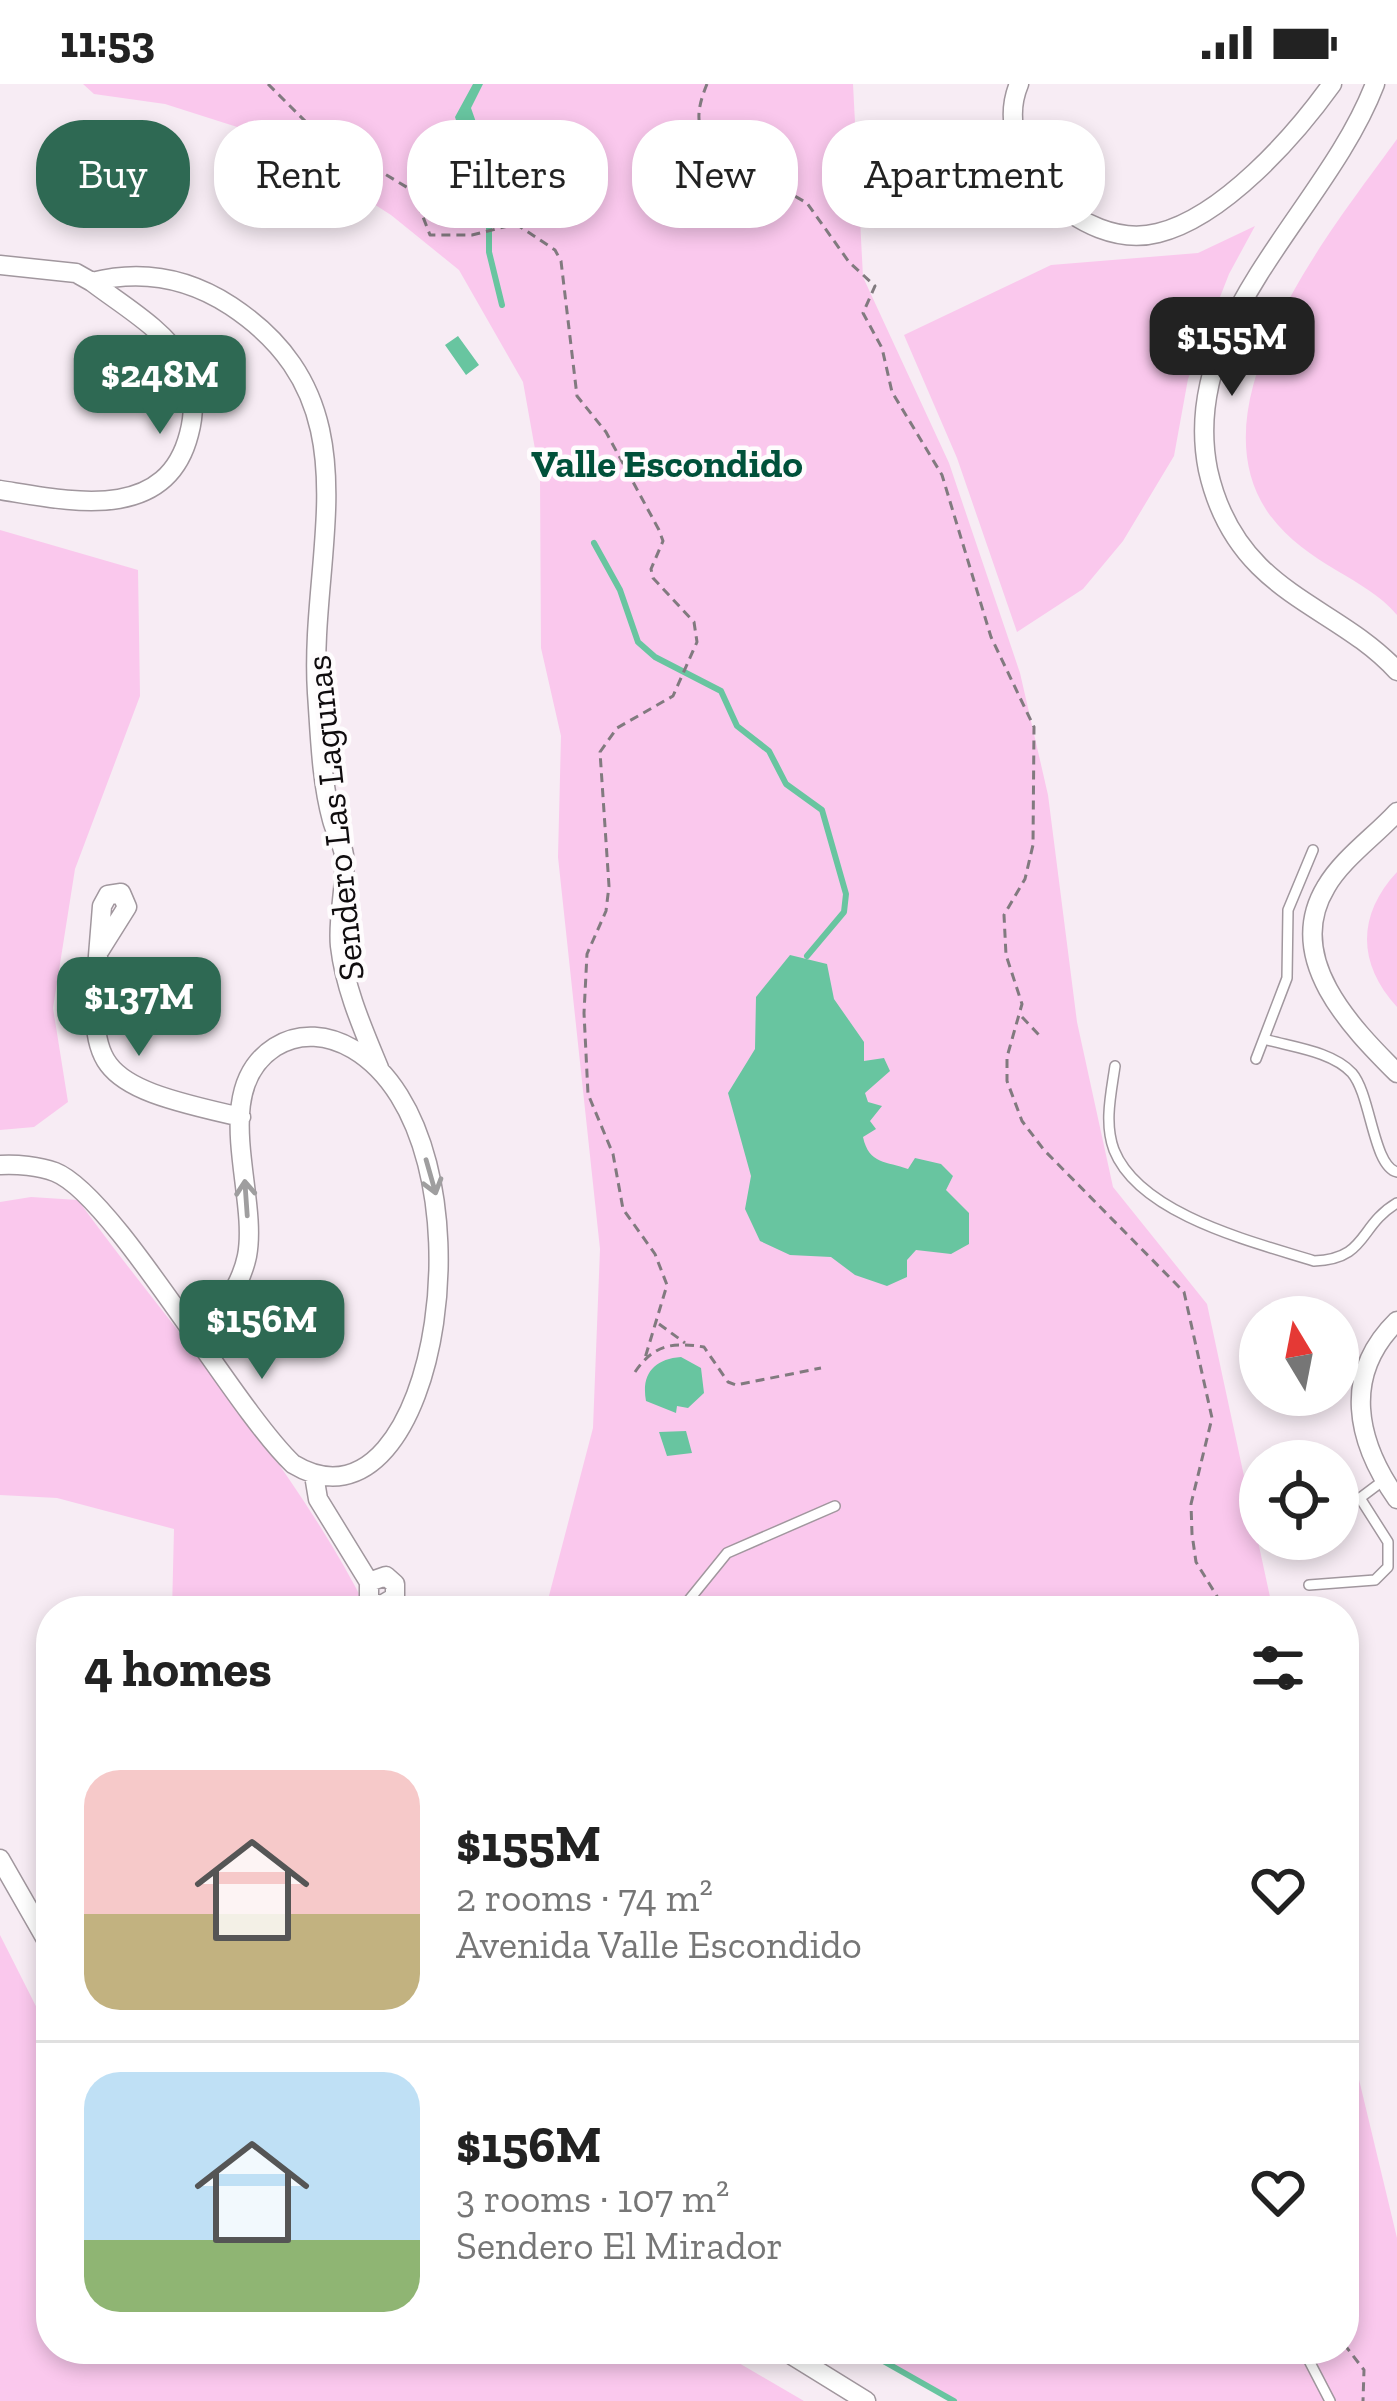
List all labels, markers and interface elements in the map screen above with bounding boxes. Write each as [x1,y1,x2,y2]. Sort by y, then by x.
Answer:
text: 11:53 [60,15,155,69]
chip: Buy [36,120,190,228]
chip: Rent [214,120,383,228]
chip: Filters [407,120,608,228]
chip: New [632,120,798,228]
chip: Apartment [822,120,1105,228]
pin: $155M [1148,297,1316,399]
text: $155M [1177,312,1287,359]
pin: $248M [76,335,244,437]
text: $248M [101,350,219,397]
district label: Valle Escondido [531,440,803,487]
street label: Sendero Las Lagunas [296,653,373,983]
pin: $137M [55,957,223,1059]
text: $137M [84,972,194,1019]
one-way arrow [422,1157,444,1195]
one-way arrow [234,1179,257,1218]
pin: $156M [178,1280,346,1382]
text: $156M [206,1295,318,1342]
north arrow [1239,1296,1359,1416]
map controls [1239,1296,1359,1560]
button: locate [1239,1440,1359,1560]
icon: filters [1245,1635,1311,1701]
text: 4 homes [84,1638,272,1699]
text: $155M [456,1813,601,1874]
icon: home [180,1818,324,1962]
icon: heart [1245,1857,1311,1923]
text: 2 rooms · 74 m² [456,1874,713,1921]
text: Avenida Valle Escondido [456,1921,862,1968]
text: $156M [456,2114,602,2175]
icon: home [180,2120,324,2264]
icon: heart [1245,2159,1311,2225]
text: 3 rooms · 107 m² [456,2175,729,2222]
text: Sendero El Mirador [456,2222,783,2269]

